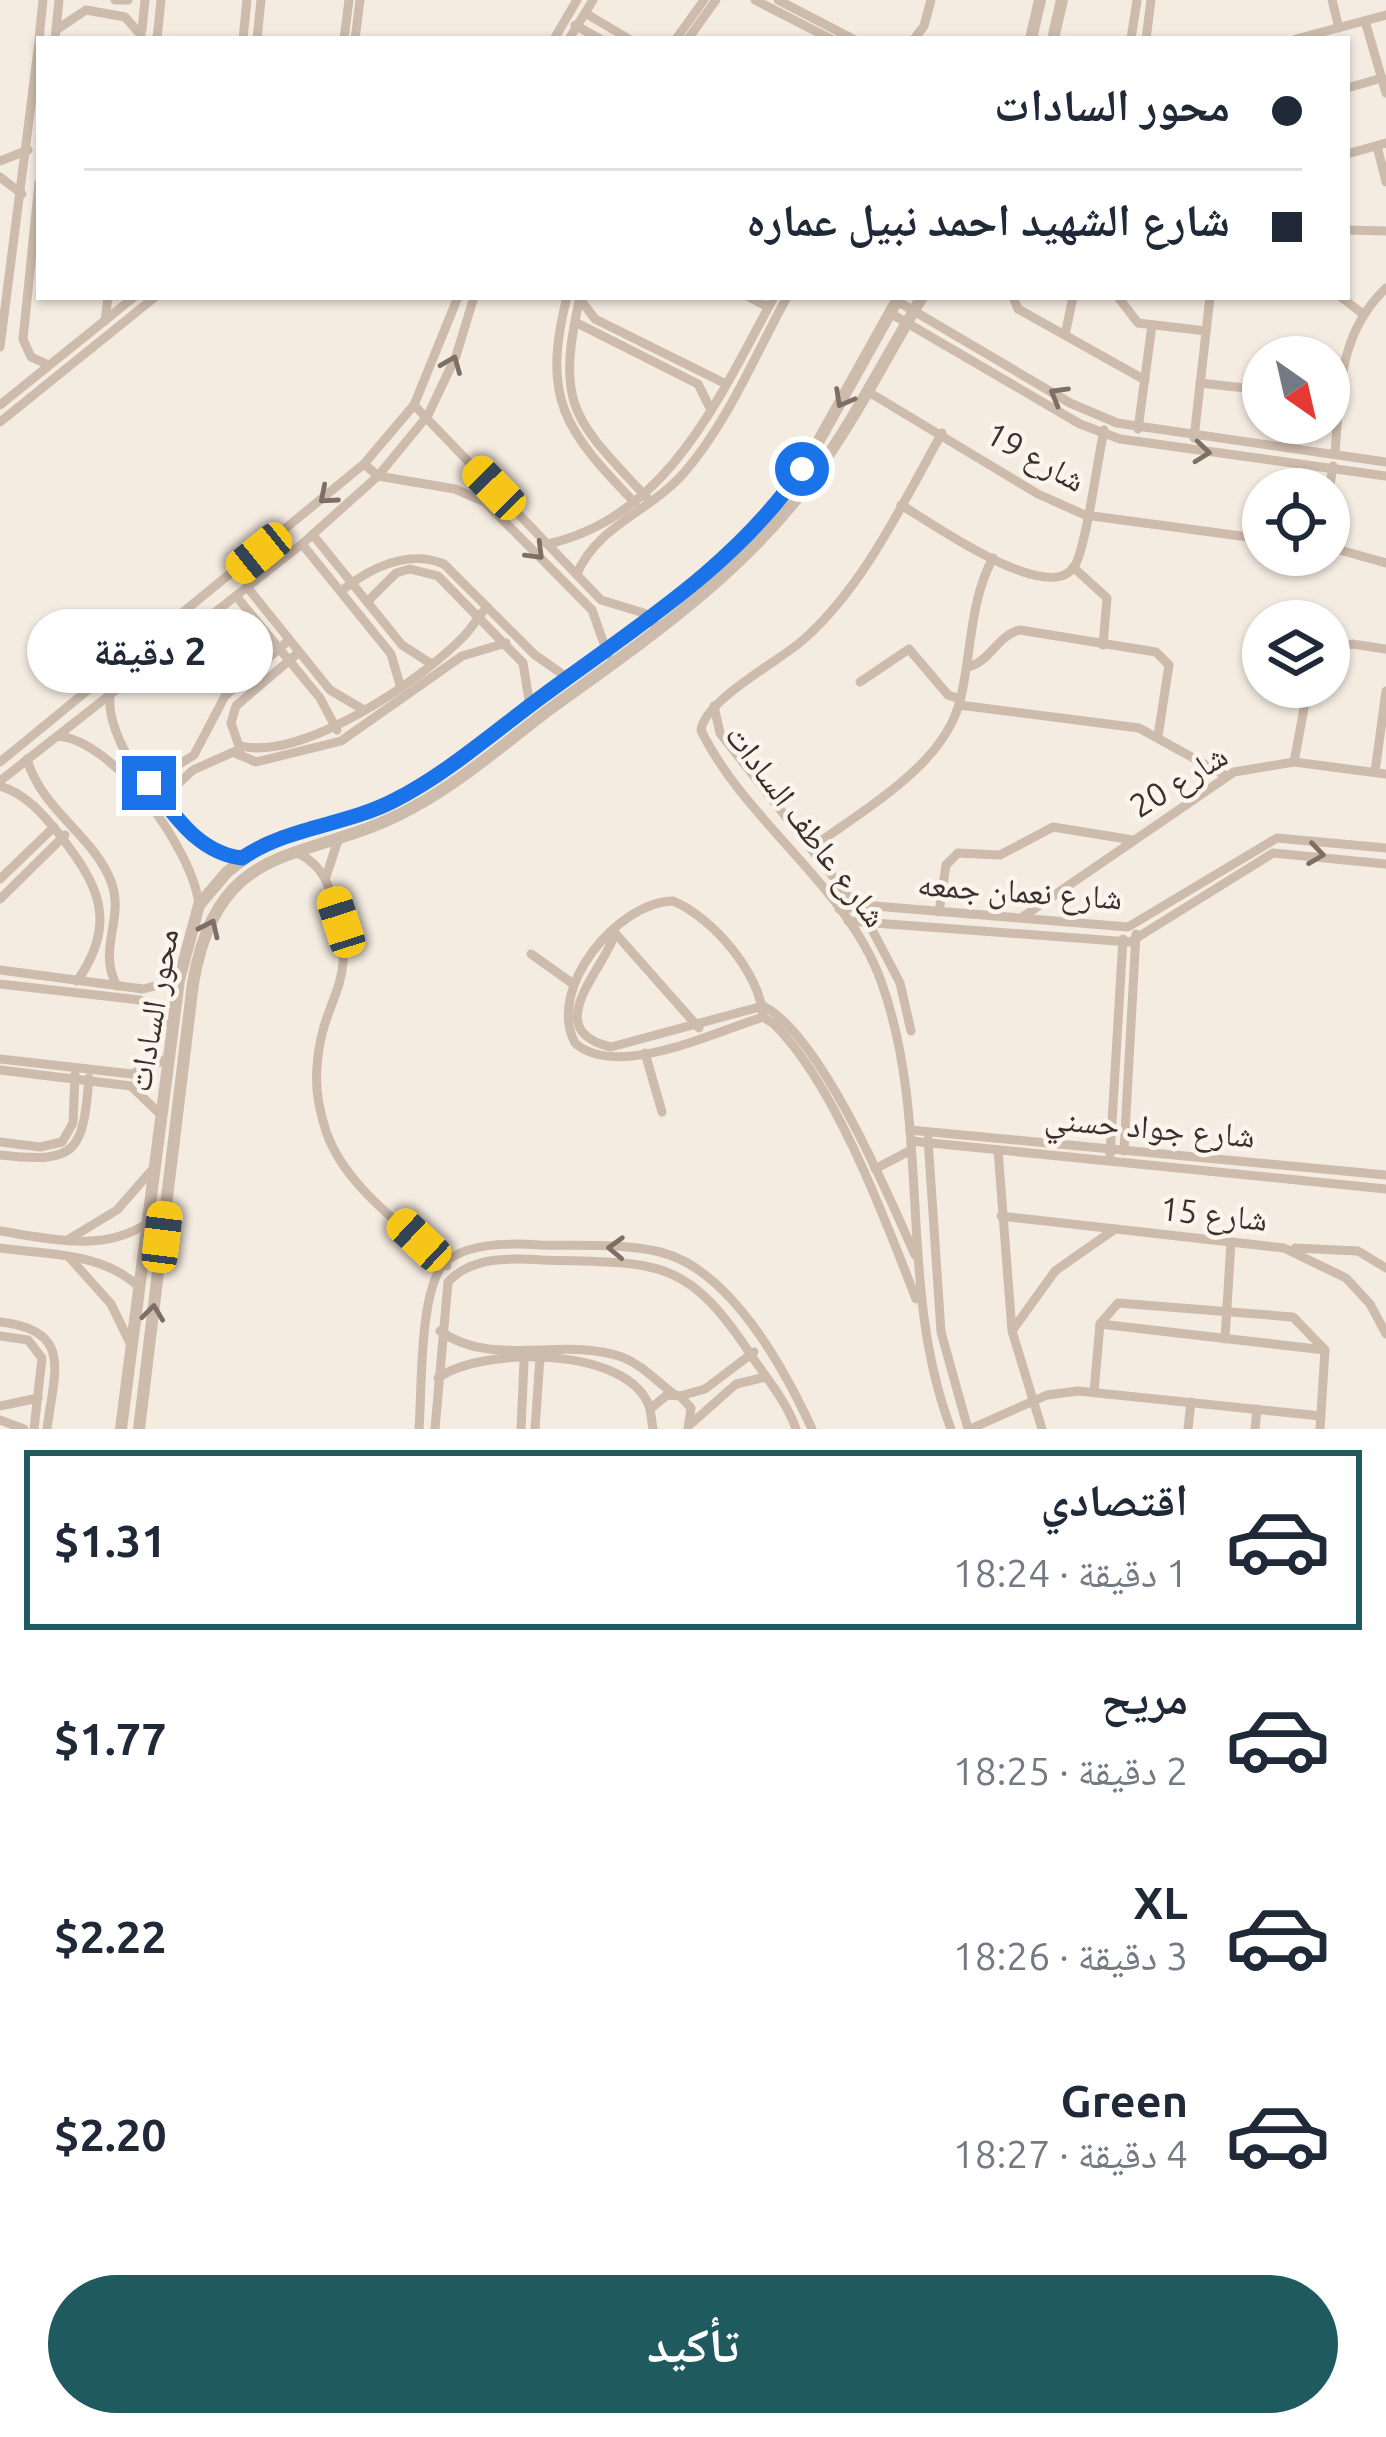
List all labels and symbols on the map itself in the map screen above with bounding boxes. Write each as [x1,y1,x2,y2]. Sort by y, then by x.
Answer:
north arrow [1242,336,1350,444]
one-way arrow [438,355,462,376]
one-way arrow [834,387,857,408]
one-way arrow [1049,387,1071,410]
street label: شارع 19 [979,414,1092,501]
one-way arrow [1193,439,1212,464]
route start [775,442,829,496]
car [456,450,532,526]
one-way arrow [319,481,341,503]
car [220,516,298,590]
one-way arrow [522,538,544,560]
callout: 2 دقيقة [26,609,272,693]
street label: شارع عاطف السادات [717,717,895,935]
street label: شارع 20 [1123,736,1235,827]
route end [122,756,176,810]
one-way arrow [1306,841,1326,867]
street label: شارع نعمان جمعه [916,864,1124,919]
car [313,882,369,962]
one-way arrow [196,919,219,940]
street label: محور السادات [119,926,186,1095]
street label: شارع جواد حسني [1043,1098,1257,1162]
street label: شارع 15 [1158,1189,1269,1240]
car [140,1199,184,1275]
car [380,1202,458,1278]
one-way arrow [606,1235,625,1261]
one-way arrow [139,1303,165,1323]

